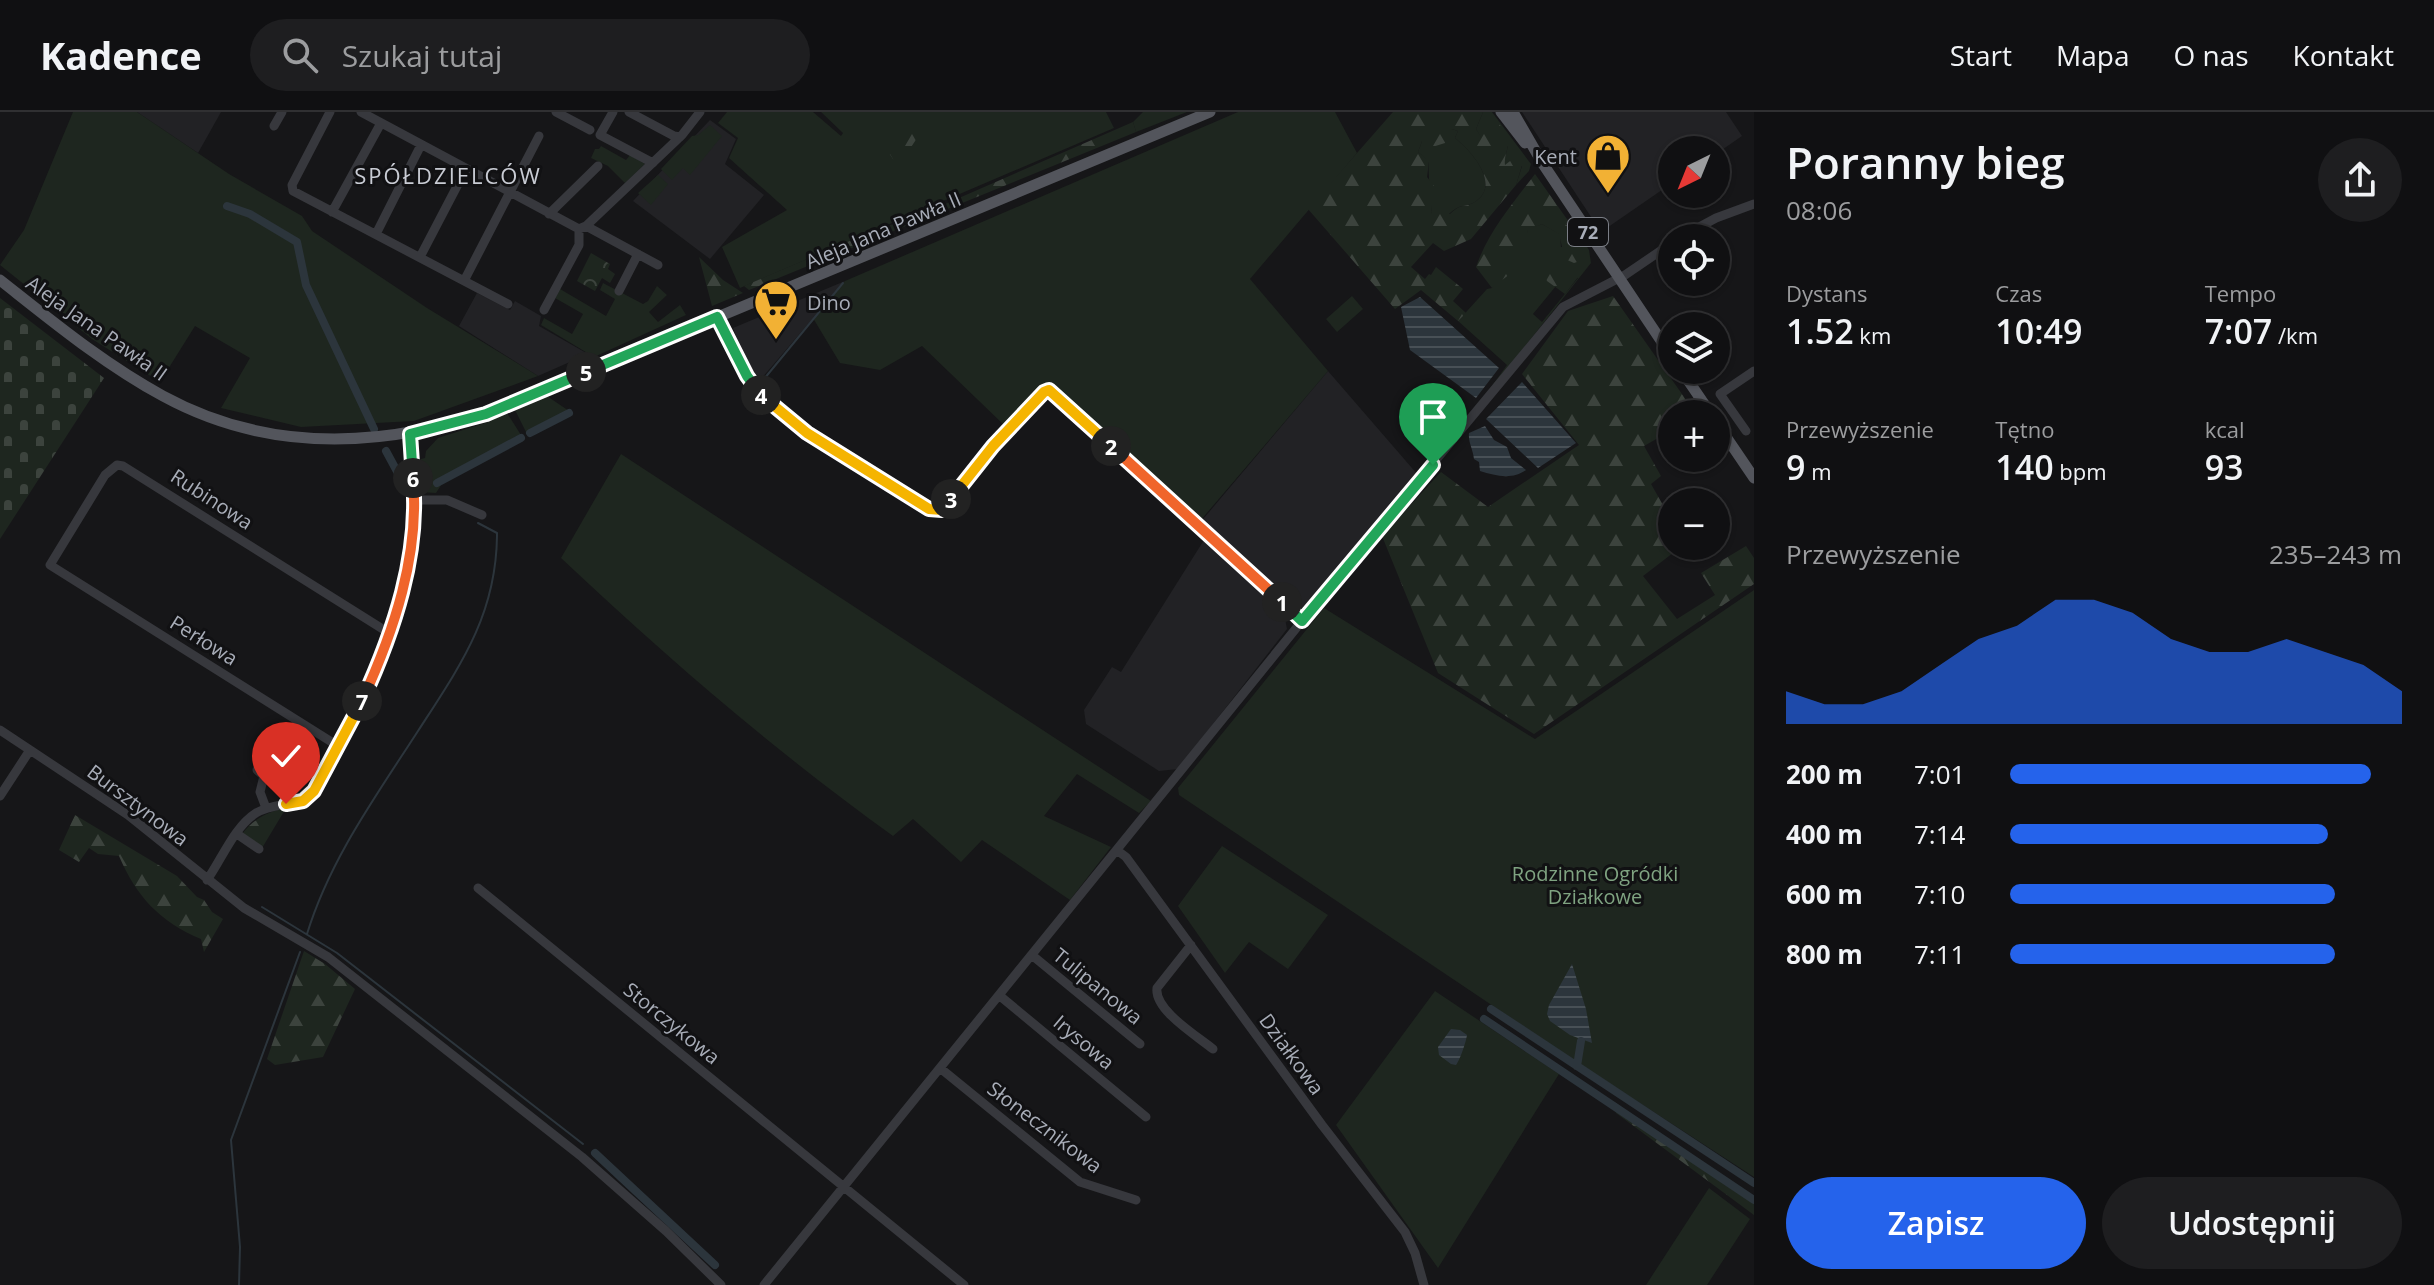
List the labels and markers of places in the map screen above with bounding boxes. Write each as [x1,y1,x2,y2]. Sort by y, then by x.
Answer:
shop icon: Kent [1584,132,1632,195]
place label: Kent [1534,143,1577,170]
supermarket icon: Dino [752,278,800,341]
place label: Dino [807,289,851,316]
pin: 5 [566,352,606,392]
pin: 4 [741,375,781,415]
pin [1399,383,1467,465]
pin: 2 [1091,426,1131,466]
pin: 6 [393,458,433,498]
pin: 3 [931,479,971,519]
pin: 1 [1262,582,1302,622]
pin: 7 [342,681,382,721]
pin [252,722,320,804]

